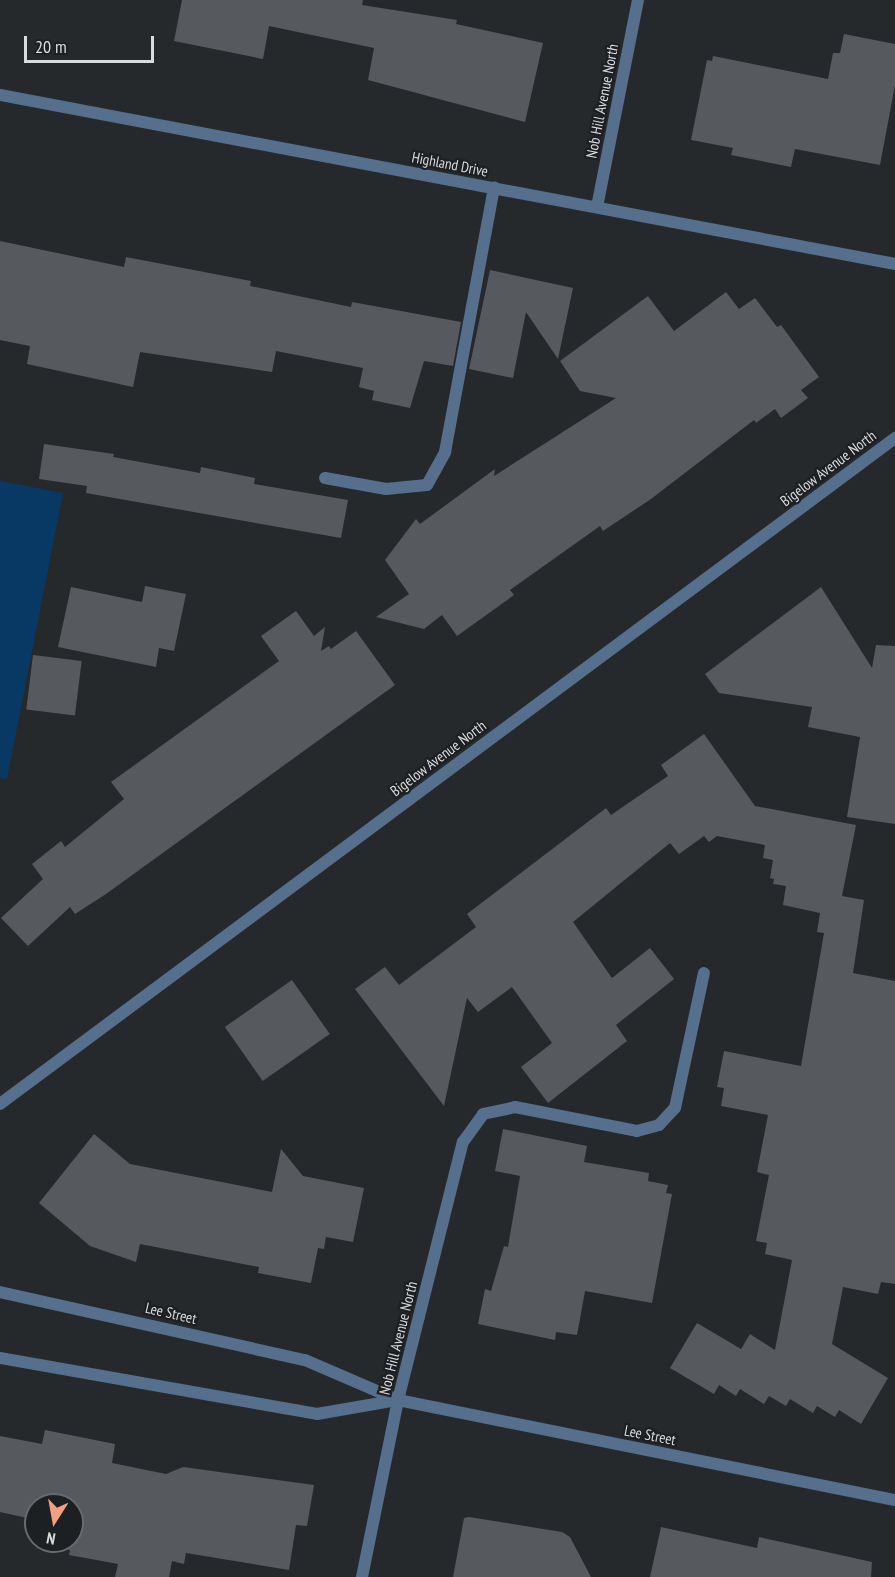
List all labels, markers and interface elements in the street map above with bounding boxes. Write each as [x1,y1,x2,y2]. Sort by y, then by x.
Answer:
scale bar [27,24,158,62]
text: 20 m [35,35,67,58]
street label: Nob Hill Avenue North [582,42,622,160]
street label: Highland Drive [410,148,490,180]
street label: Bigelow Avenue North [776,426,880,510]
street label: Bigelow Avenue North [386,716,490,800]
street label: Nob Hill Avenue North [375,1279,421,1397]
street label: Lee Street [144,1298,198,1328]
street label: Lee Street [623,1421,677,1449]
north arrow [24,1493,84,1553]
text: N [45,1528,57,1549]

